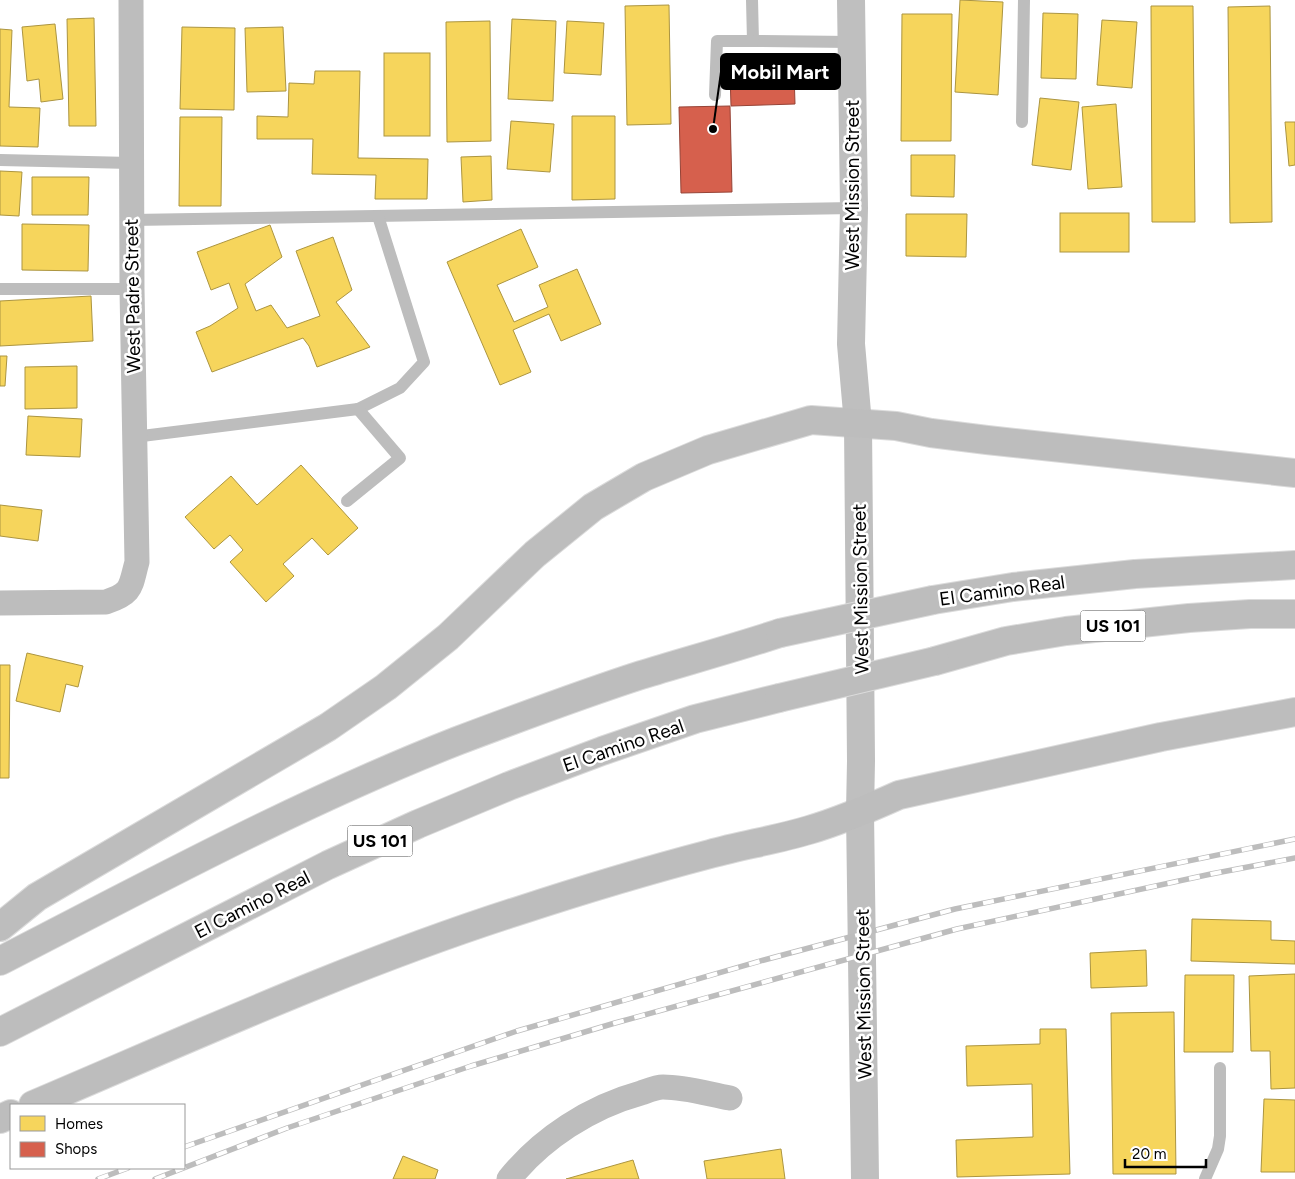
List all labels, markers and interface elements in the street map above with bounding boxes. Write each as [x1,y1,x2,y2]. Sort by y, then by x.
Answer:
callout: Mobil Mart [721,54,840,89]
text: Mobil Mart [730,60,830,84]
street label: West Mission Street [841,100,864,270]
street label: West Padre Street [120,218,145,374]
street label: West Mission Street [848,503,873,675]
street label: El Camino Real [938,570,1066,611]
road number: US 101 [1080,610,1146,642]
street label: El Camino Real [560,714,687,777]
road number: US 101 [348,826,412,856]
street label: El Camino Real [191,865,314,943]
street label: West Mission Street [851,908,876,1080]
legend [10,1104,185,1169]
text: Homes [55,1115,103,1133]
scale bar [1125,1136,1206,1168]
text: Shops [55,1140,97,1158]
text: 20 m [1132,1145,1166,1163]

